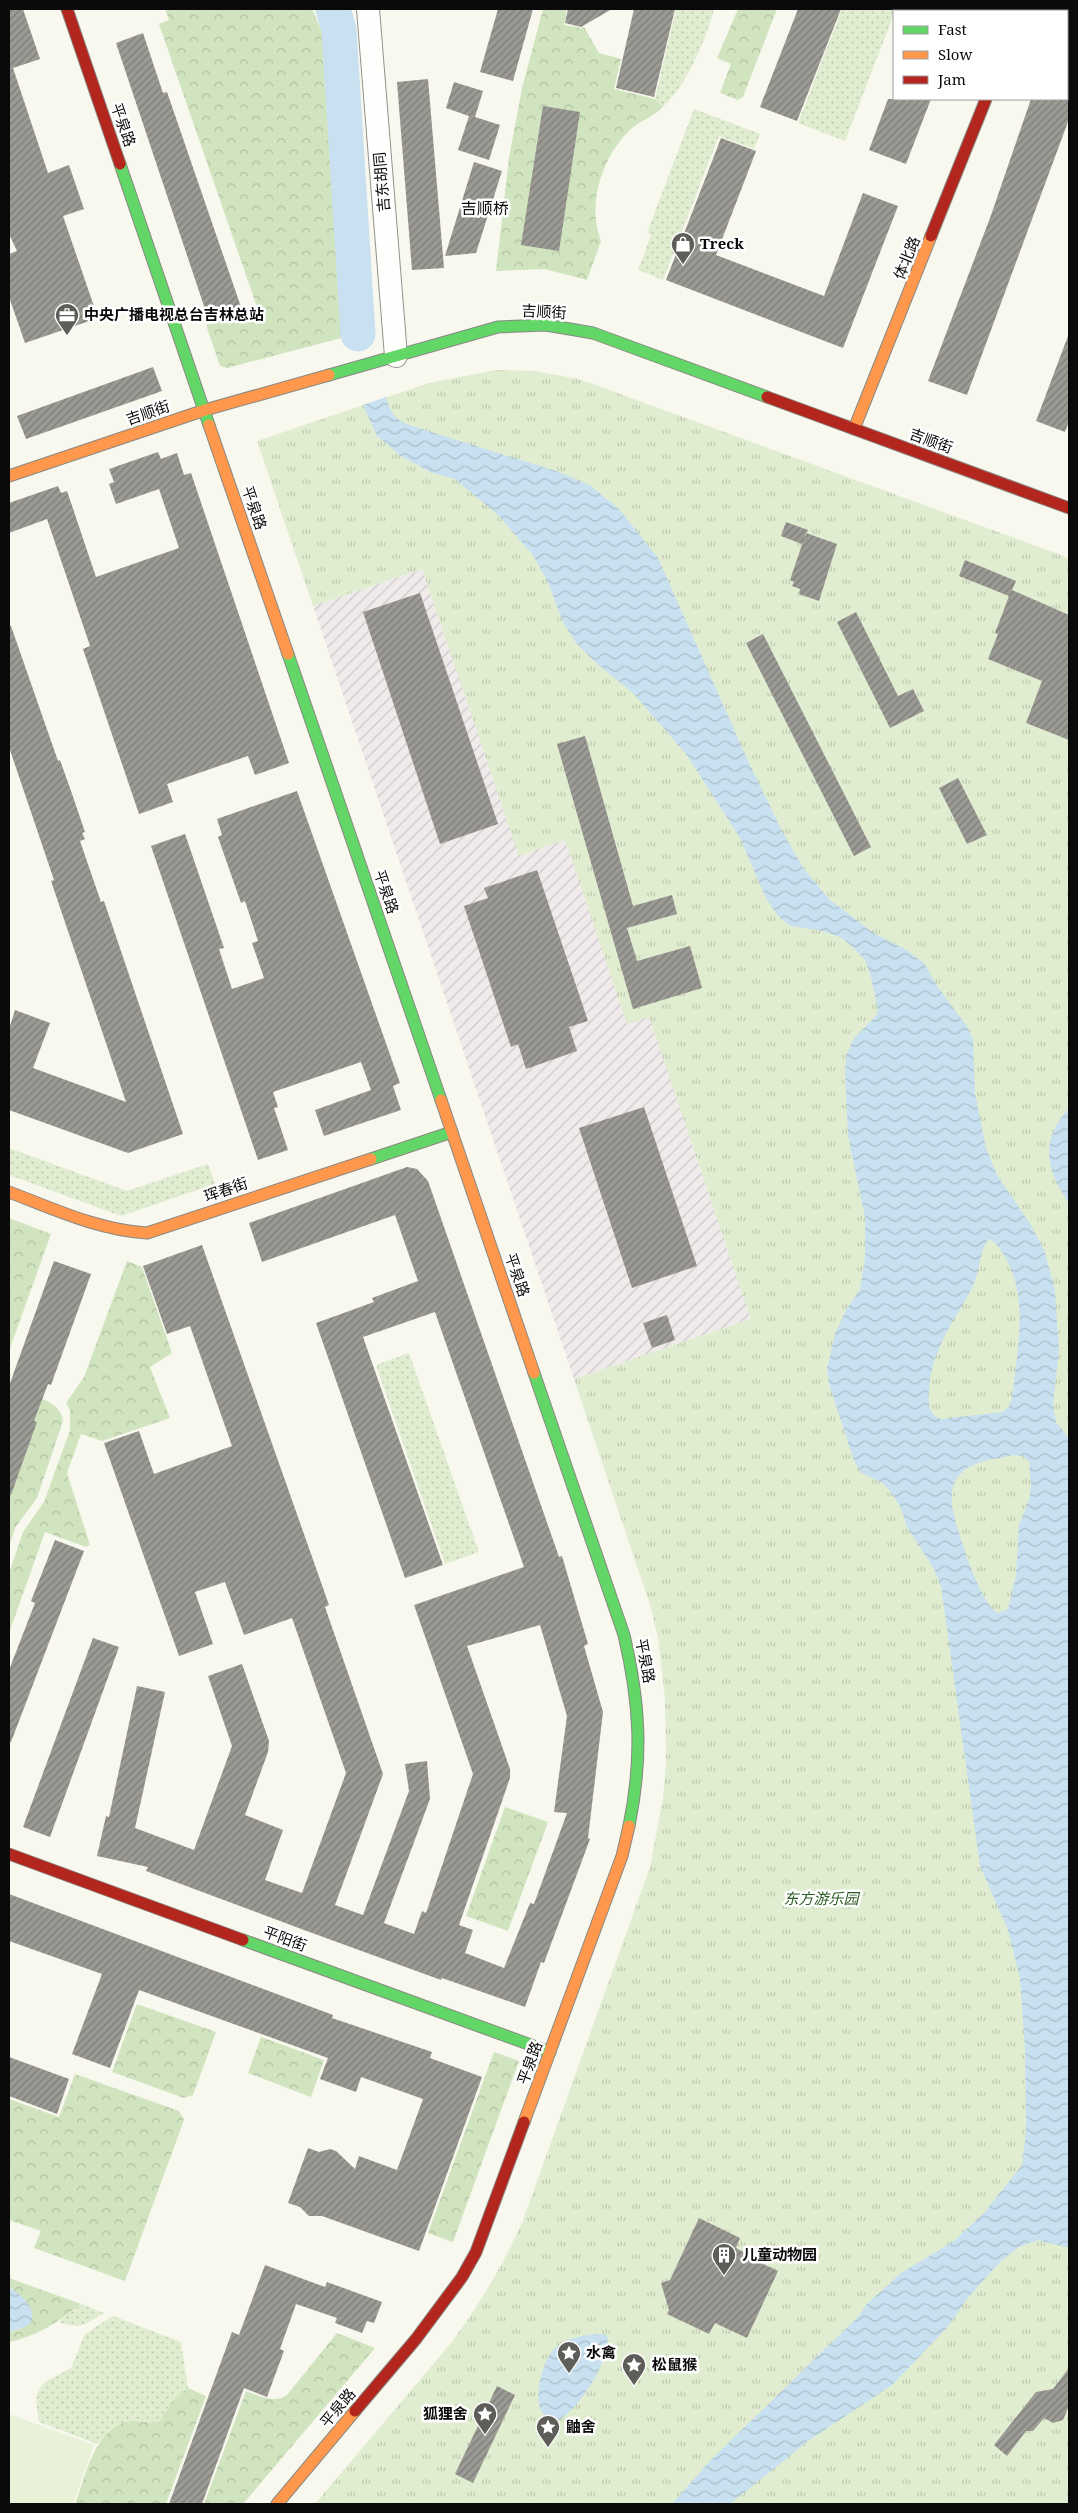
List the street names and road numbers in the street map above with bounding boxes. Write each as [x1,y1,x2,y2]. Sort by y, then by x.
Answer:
street label: 平泉路 [107,100,141,149]
street label: 吉东胡同 [368,151,394,213]
street label: 体北路 [888,233,924,282]
street label: 吉顺街 [521,300,567,322]
street label: 吉顺街 [123,395,172,429]
street label: 吉顺街 [907,423,956,457]
street label: 平泉路 [238,483,272,532]
street label: 平泉路 [370,867,404,916]
street label: 珲春街 [201,1172,250,1206]
street label: 平泉路 [501,1250,535,1299]
street label: 平泉路 [632,1637,660,1685]
street label: 平阳街 [261,1921,310,1955]
street label: 平泉路 [512,2038,546,2087]
street label: 平泉路 [315,2384,359,2431]

